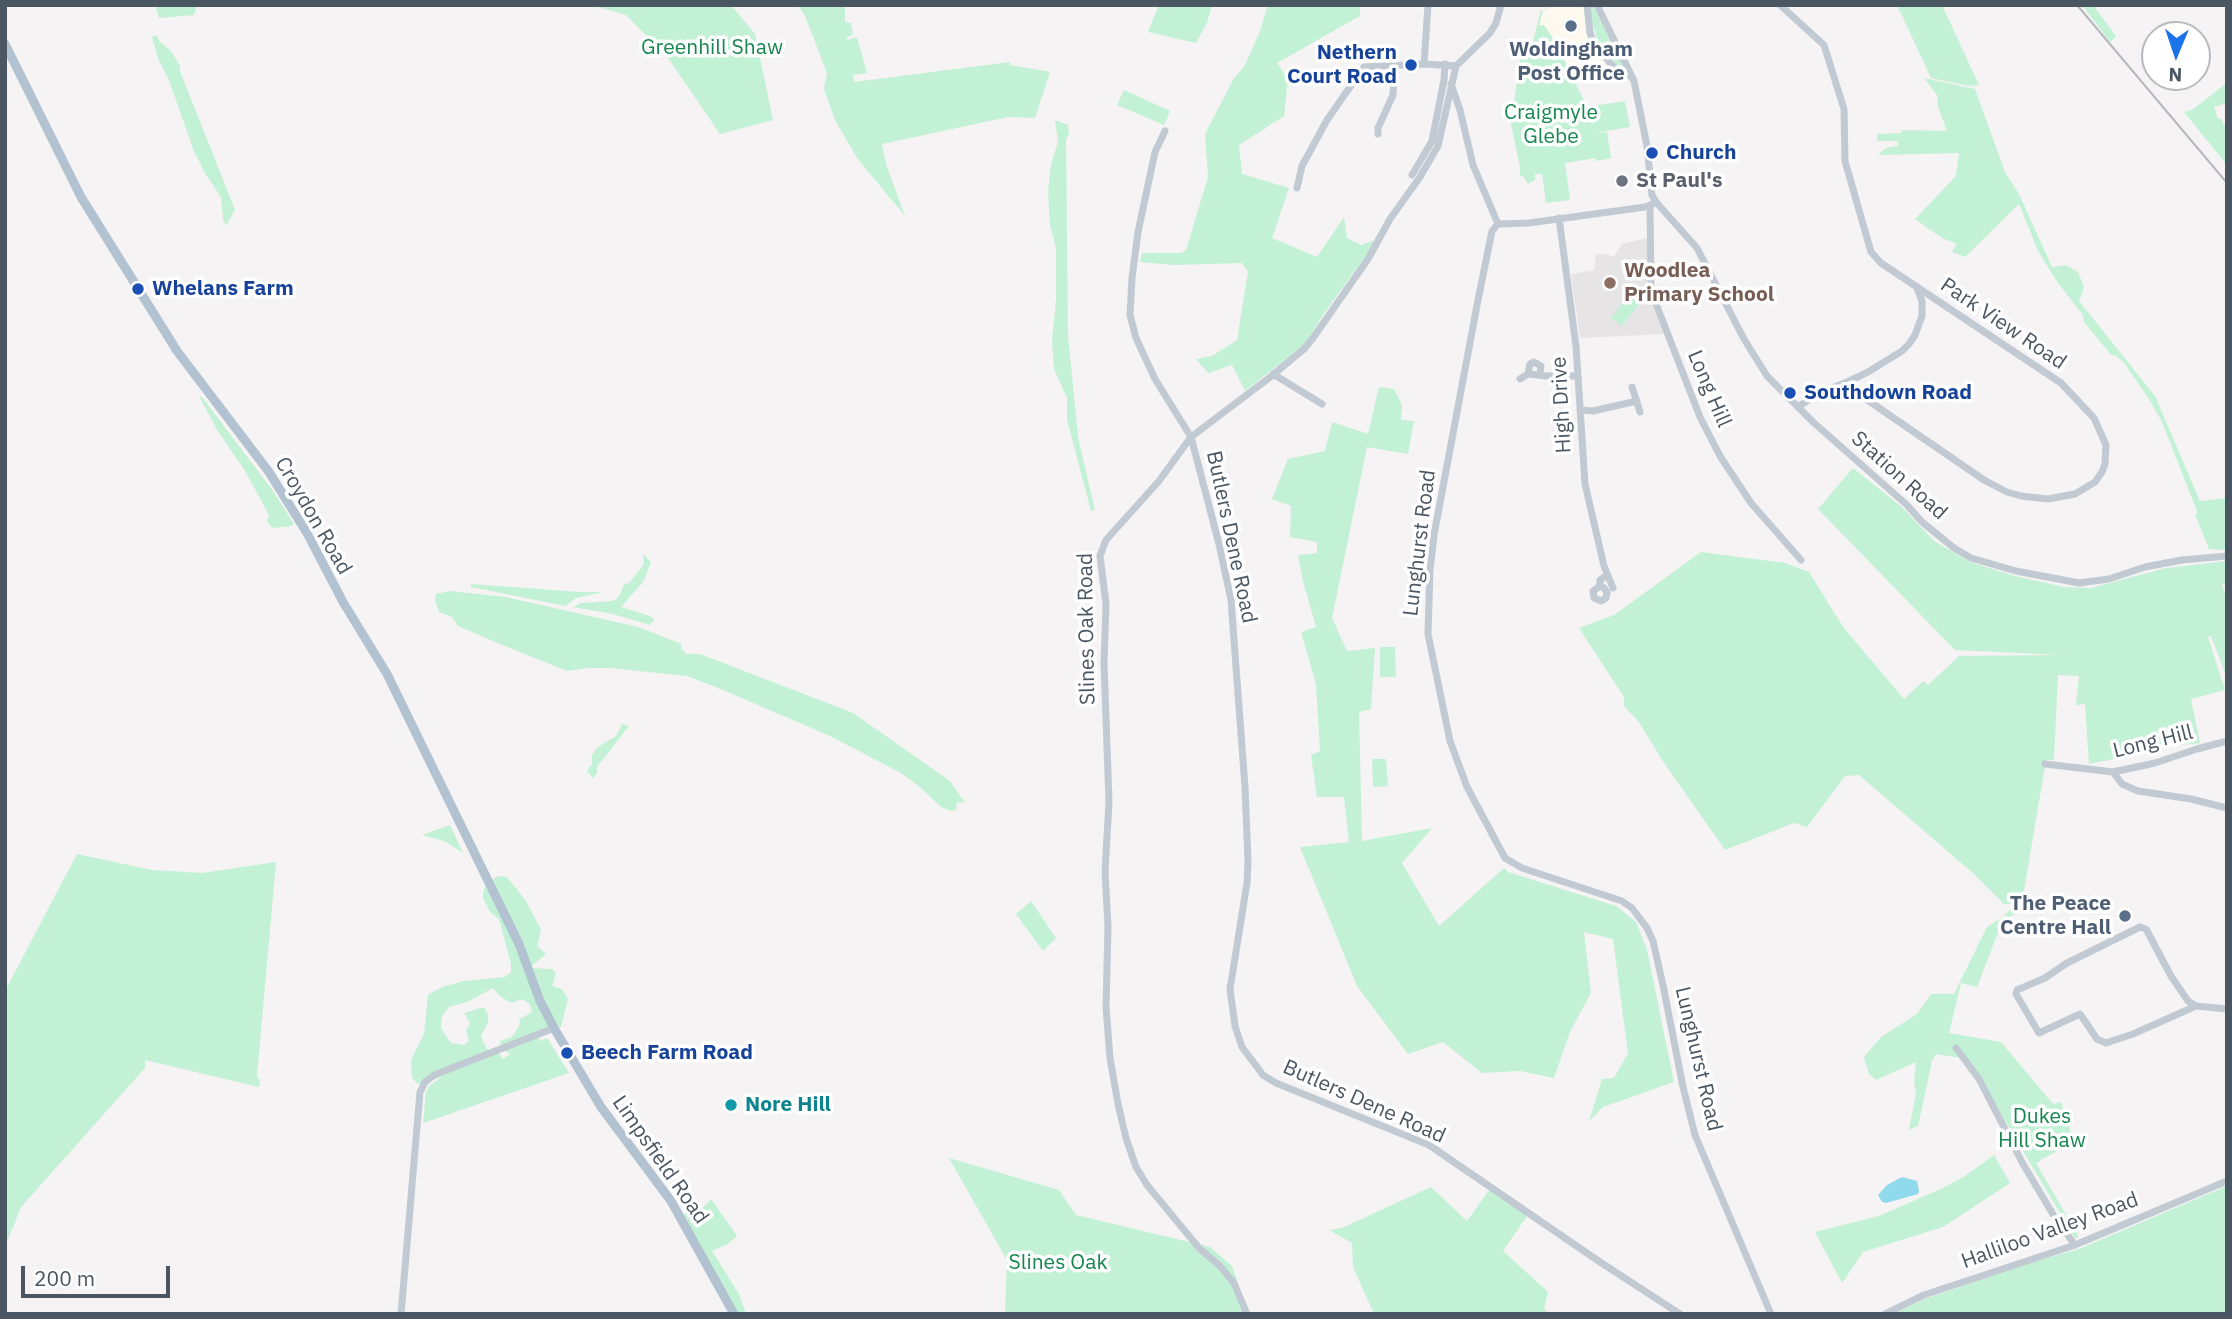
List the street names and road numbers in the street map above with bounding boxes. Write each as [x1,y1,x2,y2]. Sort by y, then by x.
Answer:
street label: Park View Road [1935,273,2071,375]
street label: Long Hill [1681,347,1737,431]
street label: High Drive [1547,356,1577,454]
street label: Station Road [1846,426,1952,526]
street label: Butlers Dene Road [1200,449,1262,625]
street label: Croydon Road [269,453,357,579]
street label: Lunghurst Road [1399,468,1441,618]
street label: Slines Oak Road [1073,553,1101,705]
street label: Long Hill [2110,720,2196,764]
street label: Lunghurst Road [1669,984,1727,1134]
street label: Butlers Dene Road [1279,1055,1449,1149]
street label: Limpsfield Road [606,1091,714,1229]
street label: Halliloo Valley Road [1958,1187,2142,1275]

